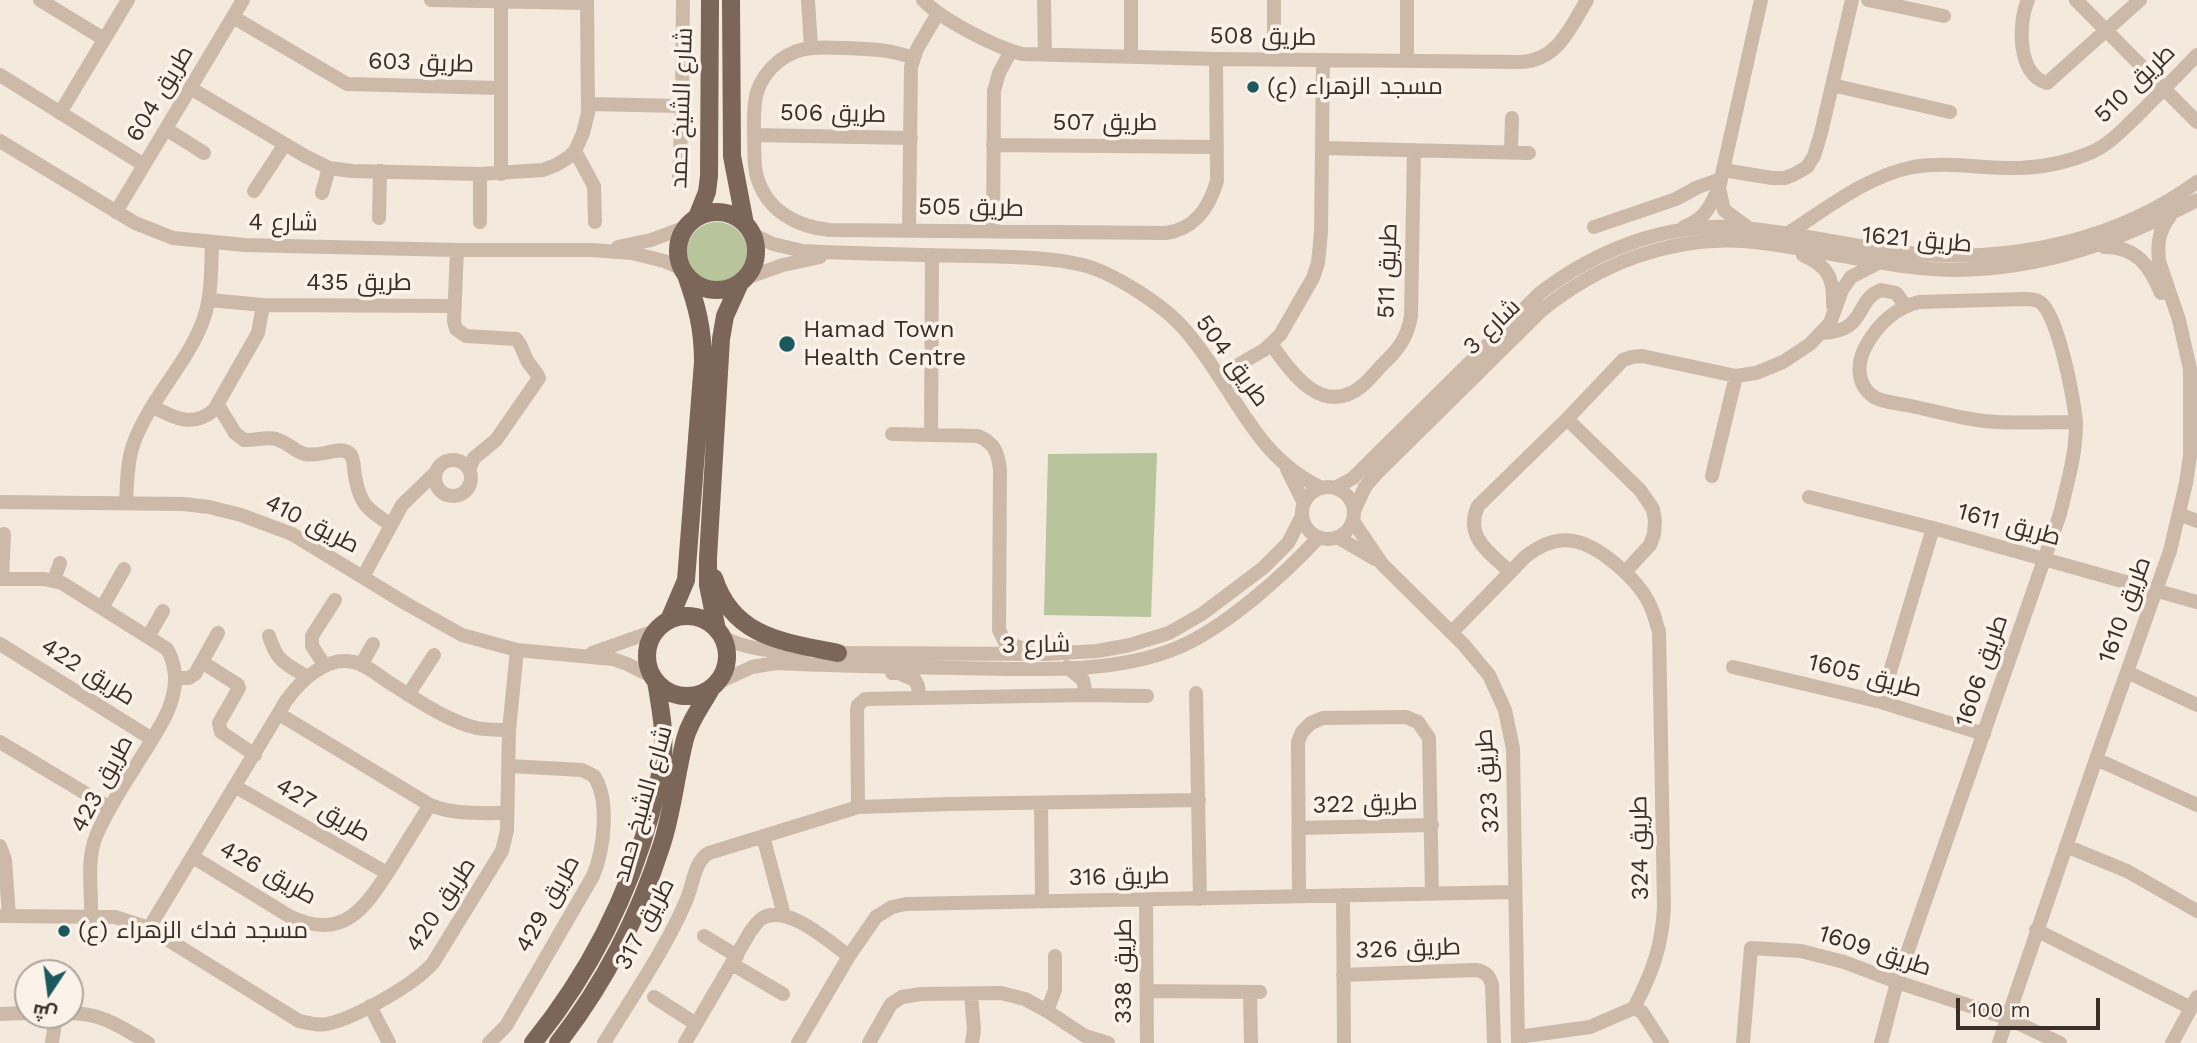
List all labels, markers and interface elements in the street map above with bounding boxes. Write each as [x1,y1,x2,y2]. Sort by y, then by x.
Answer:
street label: طريق 508 [1209,22,1317,52]
street label: شارع الشيخ حمد [665,27,699,189]
street label: طريق 510 [2089,38,2181,130]
street label: طريق 604 [120,41,200,147]
street label: طريق 603 [368,47,474,79]
place label: مسجد الزهراء (ع) [1267,73,1443,101]
marker: مسجد الزهراء (ع) [1245,79,1261,95]
street label: طريق 506 [780,99,886,129]
street label: طريق 507 [1053,109,1157,137]
street label: طريق 505 [918,193,1024,223]
street label: شارع 4 [248,208,318,238]
street label: طريق 1621 [1861,221,1973,259]
street label: طريق 511 [1372,223,1404,319]
street label: طريق 435 [306,269,412,297]
street label: شارع 3 [1457,293,1527,361]
street label: طريق 504 [1189,309,1275,413]
place label: Hamad Town Health Centre [803,316,966,372]
marker: Hamad Town Health Centre [777,334,797,354]
street label: طريق 410 [260,488,364,560]
street label: طريق 1611 [1954,497,2064,553]
street label: طريق 1610 [2092,553,2158,667]
street label: طريق 1606 [1949,611,2015,731]
street label: شارع 3 [1001,630,1071,660]
street label: طريق 422 [36,632,140,712]
street label: طريق 1605 [1805,648,1925,704]
street label: شارع الشيخ حمد [607,723,679,885]
street label: طريق 323 [1470,728,1506,834]
street label: طريق 423 [64,731,140,837]
street label: طريق 427 [270,771,376,849]
street label: طريق 322 [1312,788,1418,820]
street label: طريق 324 [1625,795,1655,901]
street label: طريق 426 [215,835,321,911]
street label: طريق 429 [510,850,586,958]
street label: طريق 420 [400,852,482,958]
street label: طريق 316 [1068,862,1170,892]
street label: طريق 317 [609,873,681,975]
place label: مسجد فدك الزهراء (ع) [78,917,308,945]
street label: طريق 338 [1110,918,1138,1024]
street label: طريق 1609 [1815,919,1935,983]
marker: مسجد فدك الزهراء (ع) [56,923,72,939]
street label: طريق 326 [1355,933,1461,965]
north arrow [14,959,84,1029]
scale bar [1959,984,2102,1028]
text: 100 m [1969,997,2031,1022]
text: ش [30,999,59,1027]

